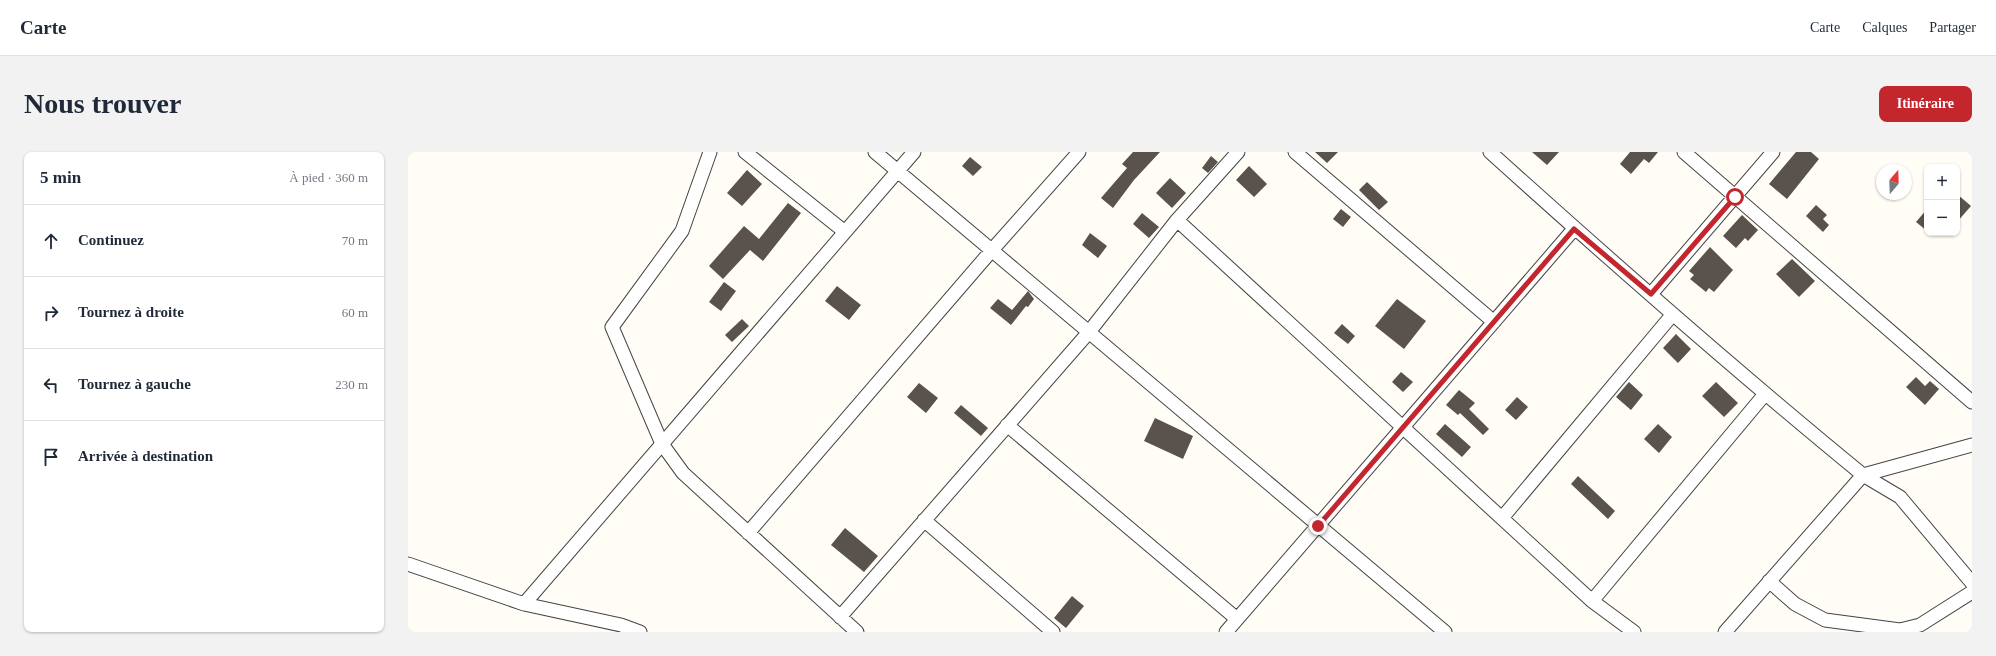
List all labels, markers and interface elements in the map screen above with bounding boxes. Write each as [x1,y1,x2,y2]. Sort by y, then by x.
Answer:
text: Carte [20,17,66,38]
text: Carte [1810,20,1840,35]
text: Calques [1862,20,1907,35]
text: Partager [1929,20,1976,35]
button: Itinéraire [1879,86,1972,122]
text: Nous trouver [24,88,181,119]
north arrow [1876,164,1912,200]
map controls [1924,164,1960,236]
button: + [1924,164,1960,200]
text: 5 min [40,168,81,187]
text: À pied · 360 m [289,170,368,185]
route start [1726,188,1744,206]
button: − [1924,200,1960,236]
icon: ahead [40,230,62,252]
text: Continuez [78,232,144,248]
text: 70 m [342,233,368,248]
icon: right [40,302,62,324]
text: Tournez à droite [78,304,184,320]
text: 60 m [342,305,368,320]
icon: left [40,374,62,396]
text: Tournez à gauche [78,376,191,392]
text: 230 m [335,377,368,392]
icon: arrive [40,446,62,468]
text: Arrivée à destination [78,448,213,464]
route end [1309,517,1327,535]

